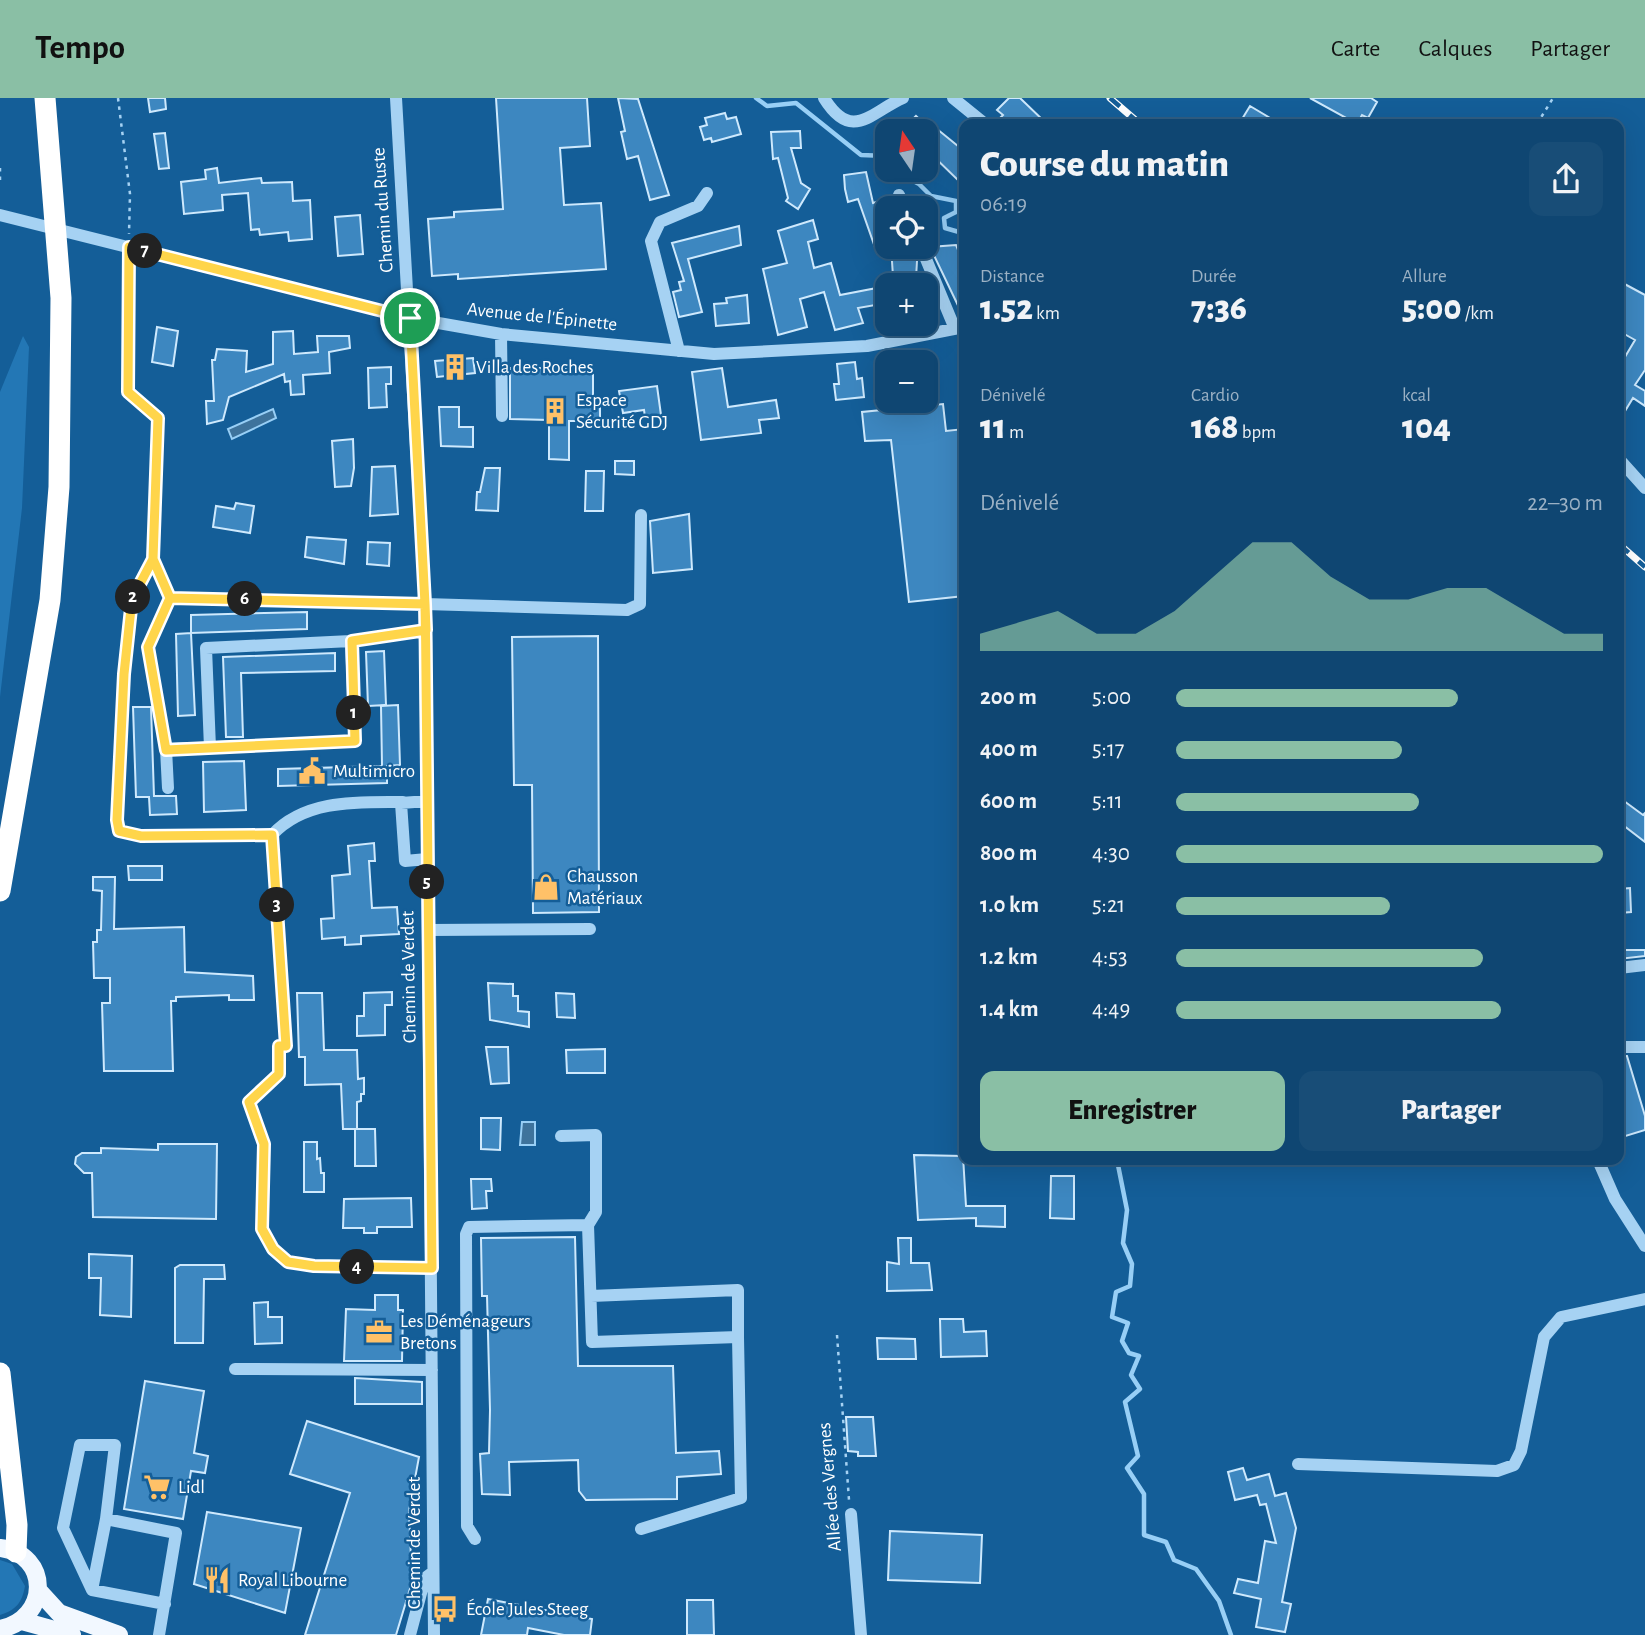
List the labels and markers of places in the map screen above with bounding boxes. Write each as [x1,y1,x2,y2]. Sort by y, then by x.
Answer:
pin: 7 [128,234,162,268]
pin [380,288,440,348]
building icon: Villa des Roches [440,352,470,382]
place label: Villa des Roches [476,358,594,377]
place label: Espace Sécurité GDJ [576,391,668,432]
building icon: Espace Sécurité GDJ [540,396,570,426]
pin: 2 [116,580,150,614]
pin: 6 [228,582,262,616]
pin: 1 [336,696,372,730]
public building icon: Multimicro [297,756,327,786]
place label: Multimicro [333,762,415,781]
pin: 5 [410,864,444,900]
place label: Chausson Matériaux [567,867,643,908]
shop icon: Chausson Matériaux [531,872,561,902]
pin: 3 [260,888,294,922]
pin: 4 [340,1250,374,1284]
place label: Les Déménageurs Bretons [400,1312,531,1353]
office icon: Les Déménageurs Bretons [364,1317,394,1347]
supermarket icon: Lidl [142,1472,172,1502]
place label: Lidl [178,1478,205,1497]
restaurant icon: Royal Libourne [202,1565,232,1595]
place label: Royal Libourne [238,1571,347,1590]
bus stop icon: École Jules Steeg [430,1594,460,1624]
place label: École Jules Steeg [466,1598,589,1619]

